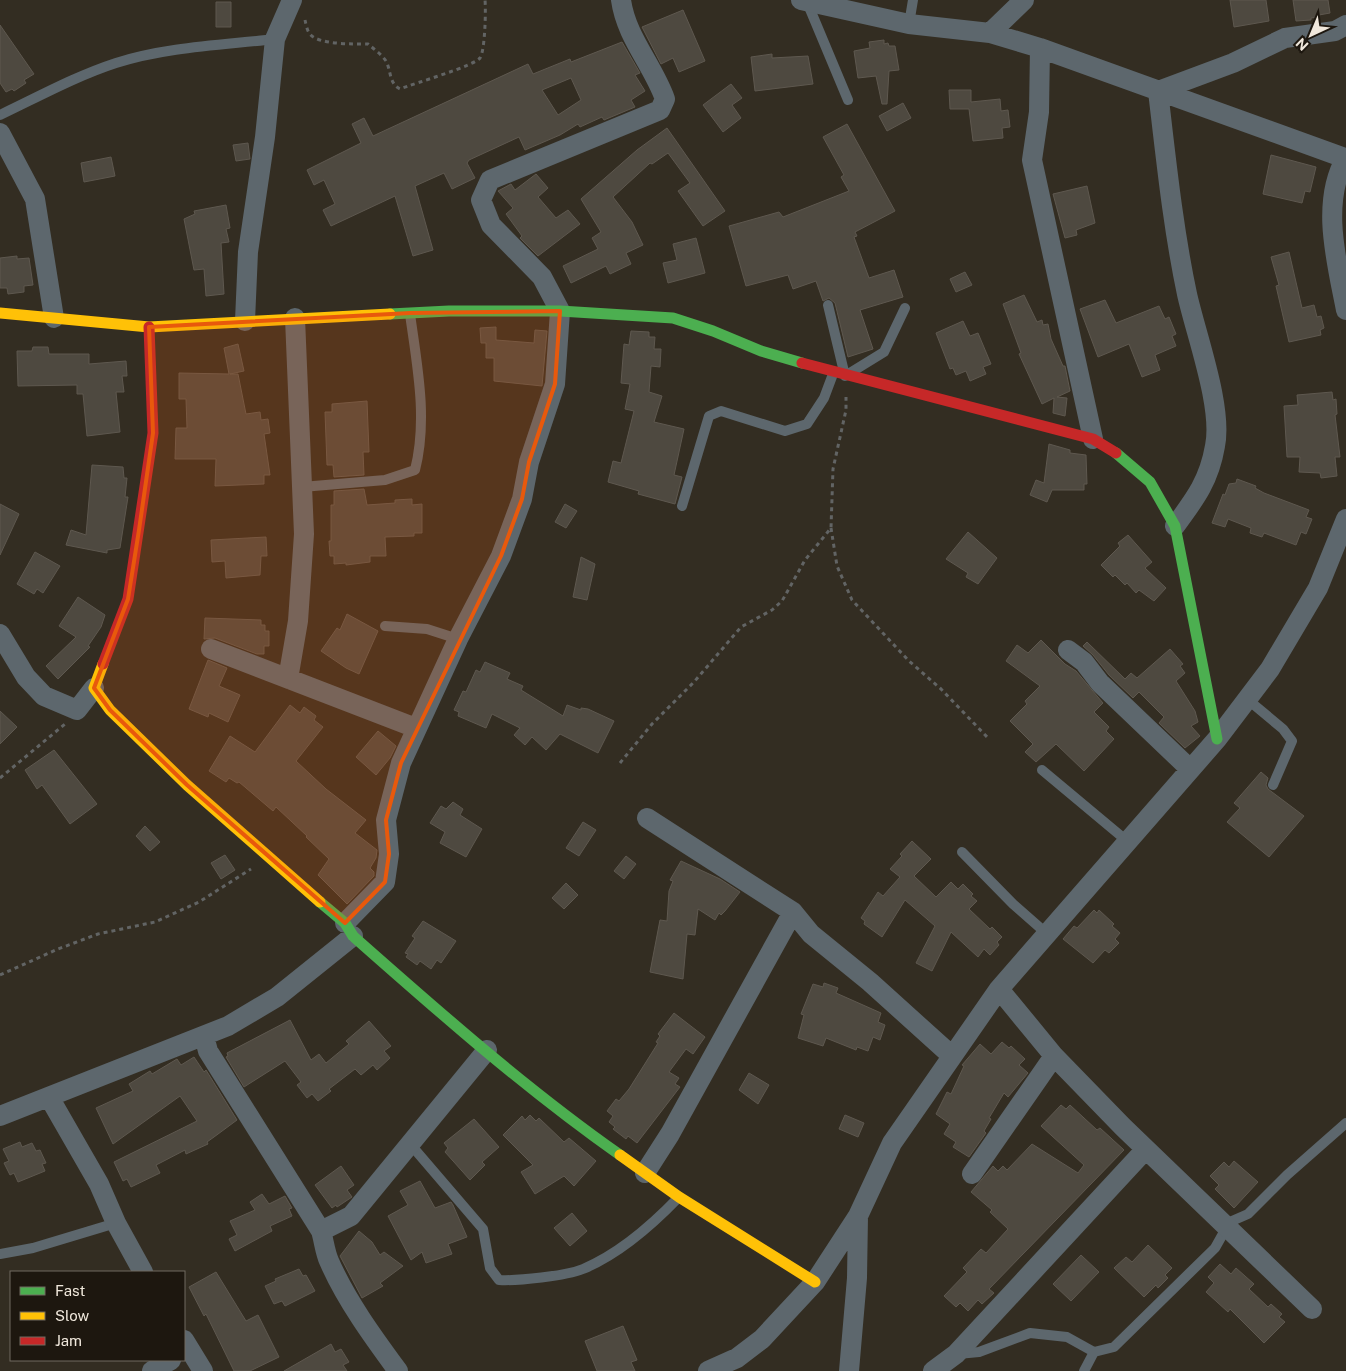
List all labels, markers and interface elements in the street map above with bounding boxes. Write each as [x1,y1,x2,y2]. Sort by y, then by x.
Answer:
north arrow [1286,10,1336,60]
text: N [1292,35,1311,54]
legend [10,1271,185,1361]
text: Fast [55,1282,85,1299]
text: Slow [55,1307,90,1324]
text: Jam [55,1332,82,1349]

